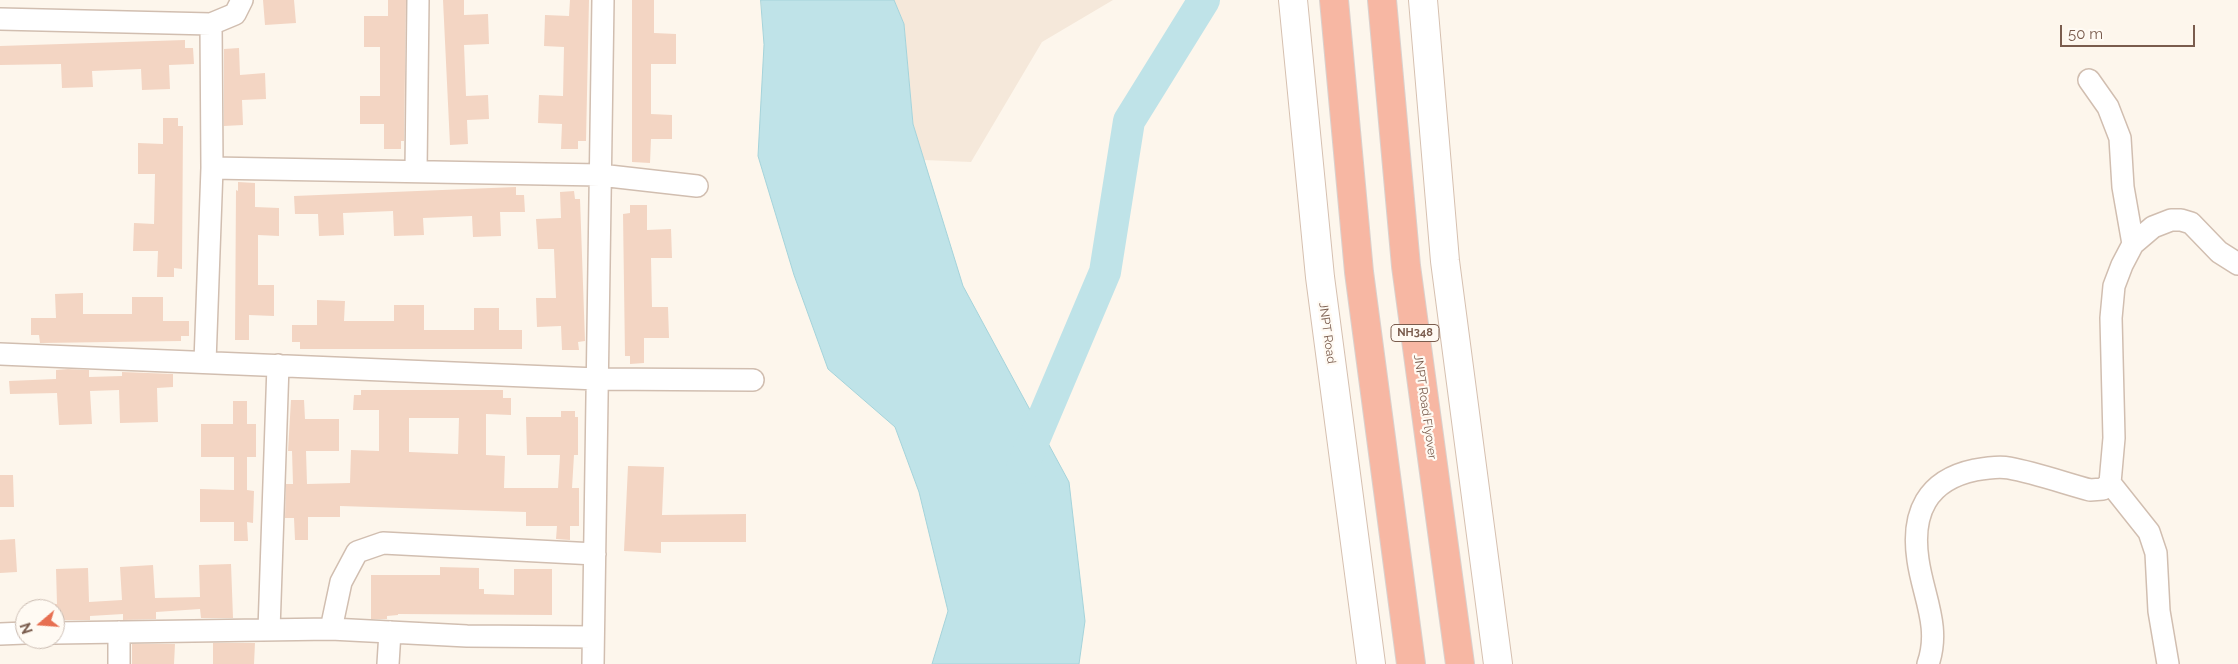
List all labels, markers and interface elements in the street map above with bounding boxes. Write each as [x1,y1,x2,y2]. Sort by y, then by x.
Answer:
scale bar [2063,15,2198,47]
text: 50 m [2068,25,2103,43]
street label: JNPT Road [1316,301,1338,365]
road number: NH348 [1391,324,1439,342]
street label: JNPT Road Flyover [1411,354,1439,460]
north arrow [15,599,65,649]
text: N [17,621,36,636]

